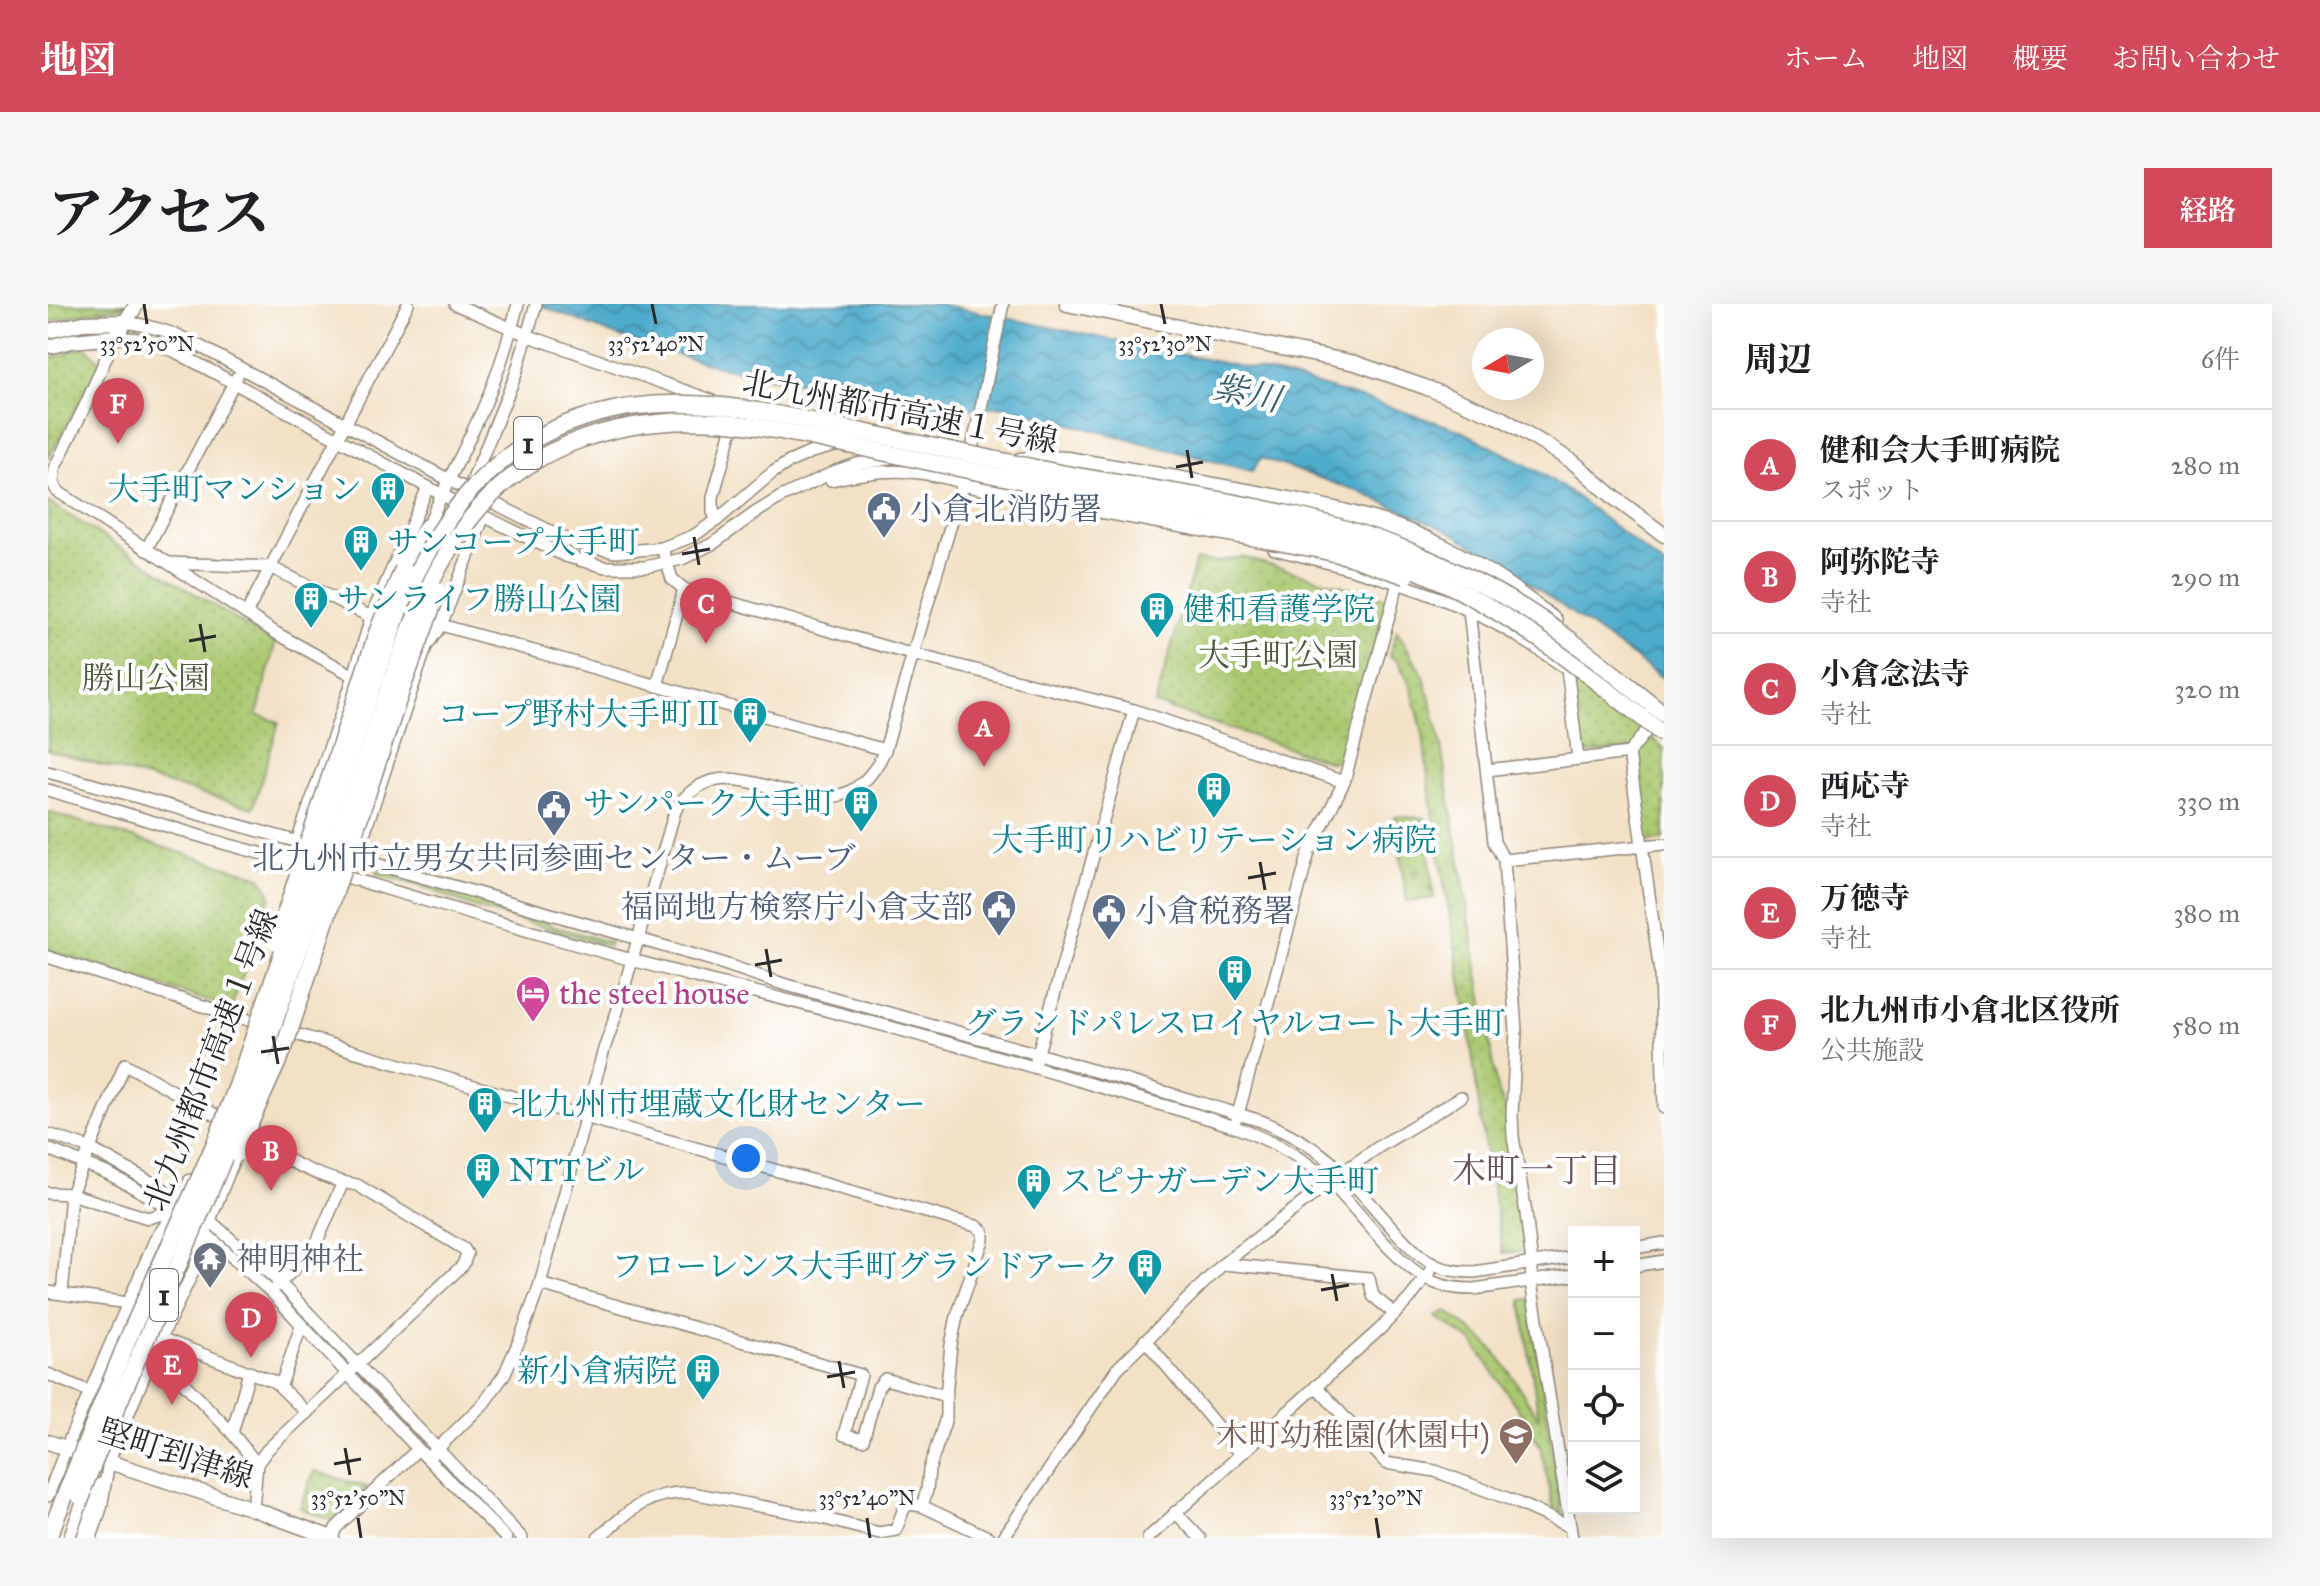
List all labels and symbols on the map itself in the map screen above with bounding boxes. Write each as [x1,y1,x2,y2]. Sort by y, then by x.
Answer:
north arrow [1472,328,1544,400]
text: 33°52'50"N [100,332,194,356]
text: 33°52'40"N [608,332,704,356]
text: 33°52'30"N [1118,332,1212,356]
street label: 北九州都市高速１号線 [739,362,1061,462]
water label: 紫川 [1209,366,1288,421]
pin: F [92,378,144,444]
road number: 1 [514,417,542,469]
place label: 大手町マンション [107,470,362,509]
building icon: 大手町マンション [369,470,407,520]
public building icon: 小倉北消防署 [865,490,903,540]
place label: 小倉北消防署 [910,490,1102,529]
building icon: サンコープ大手町 [342,523,380,573]
place label: サンコープ大手町 [387,523,640,562]
pin: C [680,578,732,644]
building icon: サンライフ勝山公園 [292,580,330,630]
place label: サンライフ勝山公園 [337,580,621,619]
building icon: 健和看護学院 [1138,590,1176,640]
place label: 健和看護学院 [1183,590,1375,629]
park label: 大手町公園 [1198,636,1358,675]
park label: 勝山公園 [82,659,210,698]
place label: コープ野村大手町Ⅱ [438,695,724,734]
building icon: コープ野村大手町Ⅱ [731,695,769,745]
pin: A [958,701,1010,767]
building icon: 大手町リハビリテーション病院 [1195,770,1233,820]
place label: サンパーク大手町 [583,784,835,823]
building icon: サンパーク大手町 [842,784,880,834]
public building icon: 北九州市立男女共同参画センター・ムーブ [535,788,573,838]
place label: 大手町リハビリテーション病院 [991,821,1437,860]
place label: 北九州市立男女共同参画センター・ムーブ [252,839,856,878]
place label: 福岡地方検察庁小倉支部 [621,888,973,927]
public building icon: 福岡地方検察庁小倉支部 [980,888,1018,938]
public building icon: 小倉税務署 [1090,892,1128,942]
place label: 小倉税務署 [1135,892,1295,931]
street label: 北九州都市高速１号線 [135,904,287,1216]
building icon: グランドパレスロイヤルコート大手町 [1216,953,1254,1003]
hotel icon: the steel house [514,974,552,1024]
place label: the steel house [559,974,750,1013]
place label: グランドパレスロイヤルコート大手町 [964,1004,1506,1043]
building icon: 北九州市埋蔵文化財センター [466,1085,504,1135]
place label: 北九州市埋蔵文化財センター [511,1085,926,1124]
pin: B [245,1125,297,1191]
your location [726,1138,766,1178]
district label: 木町一丁目 [1452,1150,1622,1191]
building icon: NTTビル [464,1151,502,1201]
place label: NTTビル [509,1151,644,1190]
building icon: スピナガーデン大手町 [1015,1162,1053,1212]
place label: スピナガーデン大手町 [1060,1162,1379,1201]
temple icon: 神明神社 [191,1240,229,1290]
place label: 神明神社 [236,1240,364,1279]
place label: フローレンス大手町グランドアーク [611,1247,1119,1286]
building icon: フローレンス大手町グランドアーク [1126,1247,1164,1297]
road number: 1 [150,1269,178,1321]
pin: D [225,1292,277,1358]
pin: E [146,1339,198,1405]
place label: 新小倉病院 [517,1352,677,1391]
building icon: 新小倉病院 [684,1352,722,1402]
street label: 堅町到津線 [94,1411,258,1497]
place label: 木町幼稚園(休園中) [1216,1416,1490,1455]
school or university icon: 木町幼稚園(休園中) [1497,1416,1535,1466]
text: 33°52'50"N [311,1486,405,1510]
text: 33°52'40"N [819,1486,915,1510]
text: 33°52'30"N [1329,1486,1423,1510]

